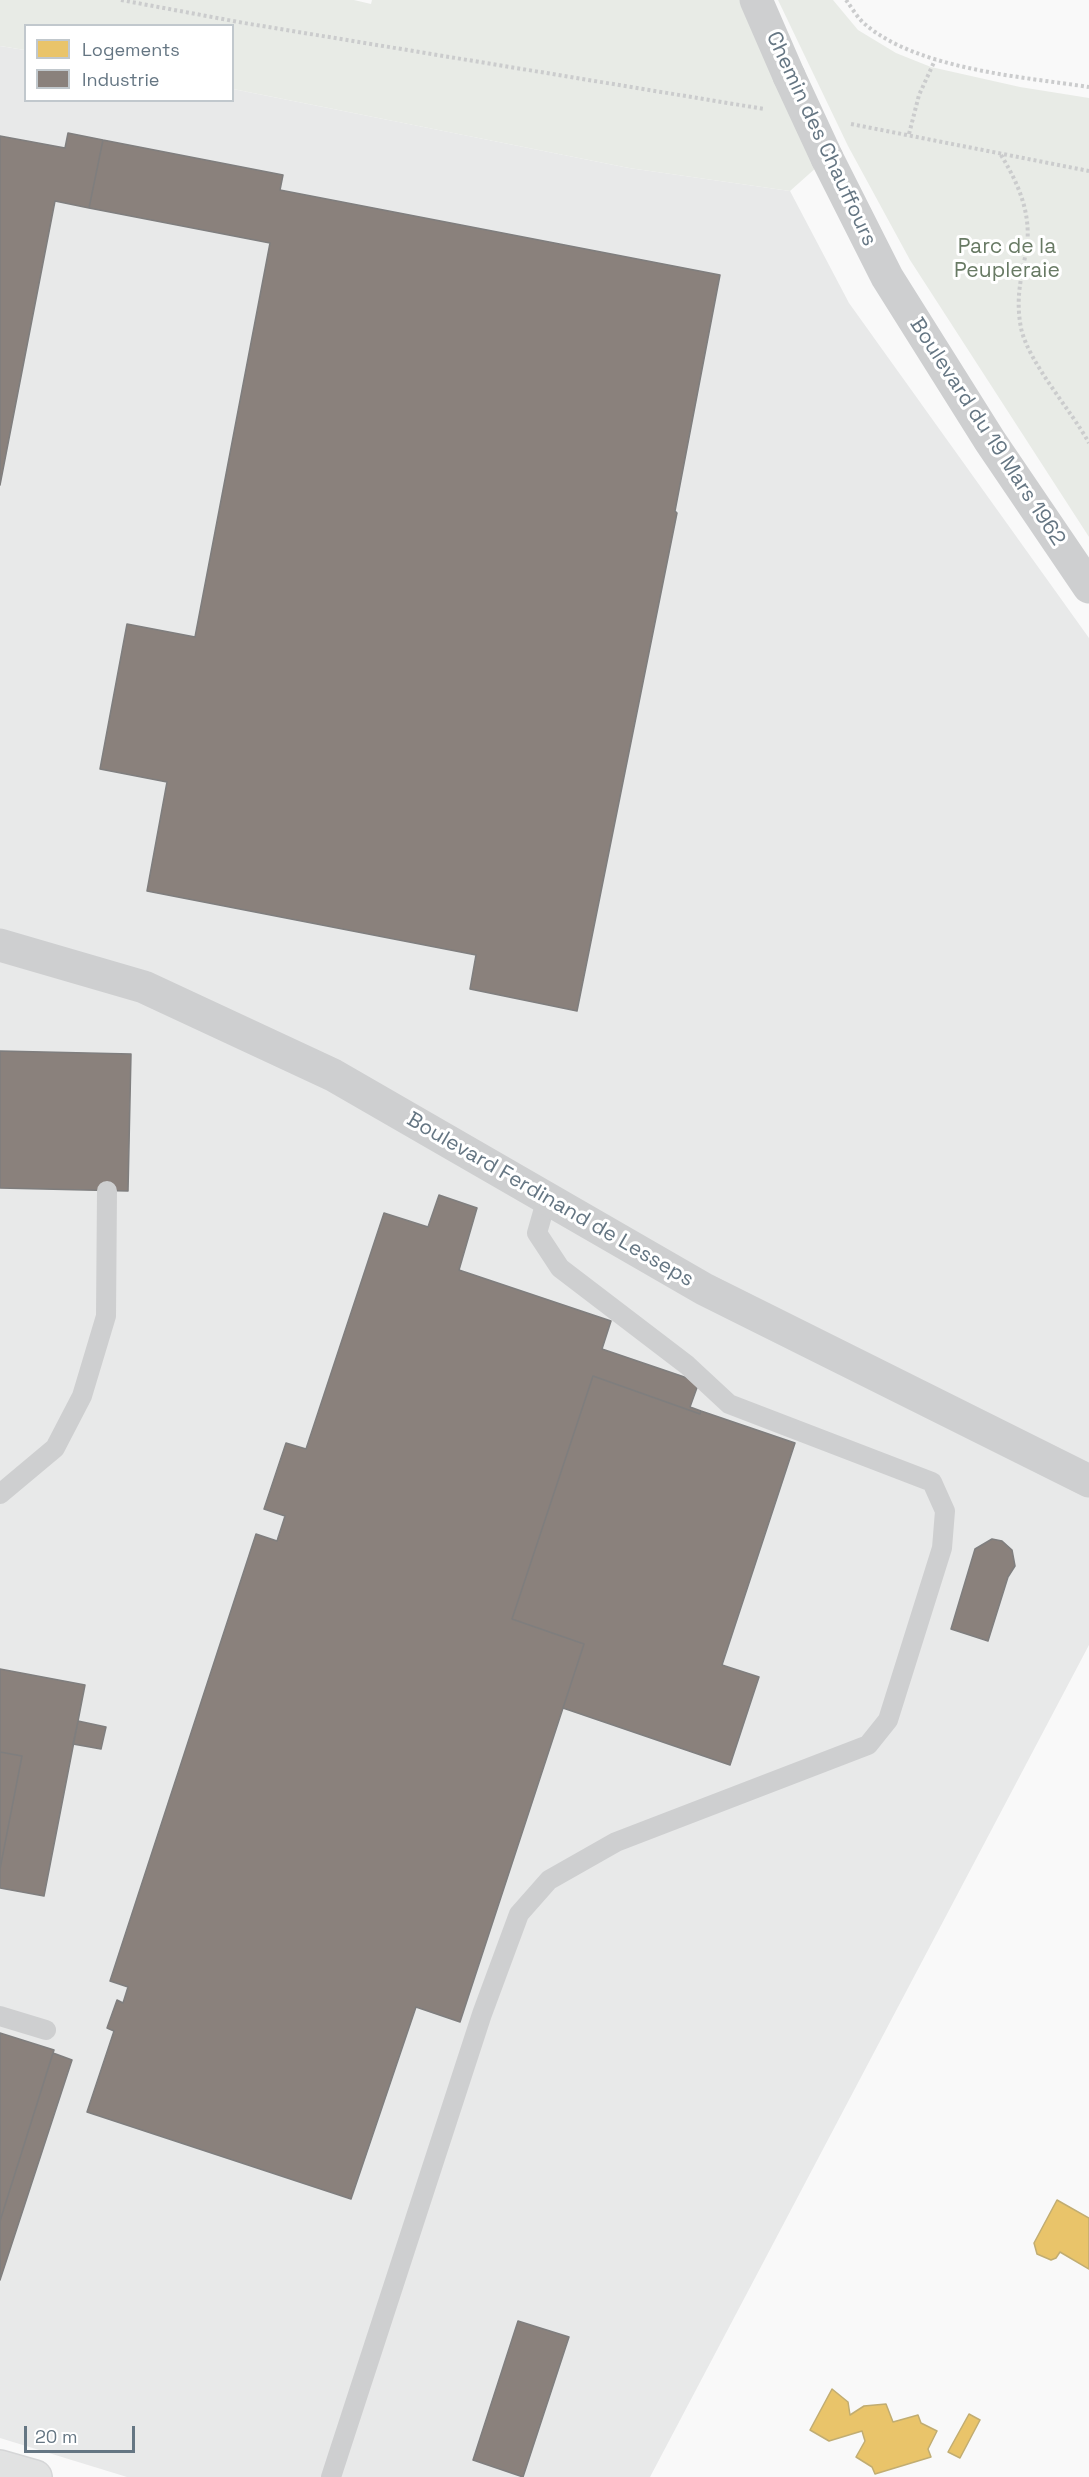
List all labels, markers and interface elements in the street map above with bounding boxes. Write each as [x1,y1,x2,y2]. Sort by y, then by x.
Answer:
legend [24,24,234,102]
street label: Chemin des Chauffours [760,28,882,250]
text: Logements [82,38,180,61]
text: Industrie [82,68,159,91]
park label: Parc de la Peupleraie [954,234,1060,284]
street label: Boulevard du 19 Mars 1962 [904,313,1070,551]
street label: Boulevard Ferdinand de Lesseps [402,1107,698,1293]
scale bar [27,2414,138,2452]
text: 20 m [35,2425,78,2448]

